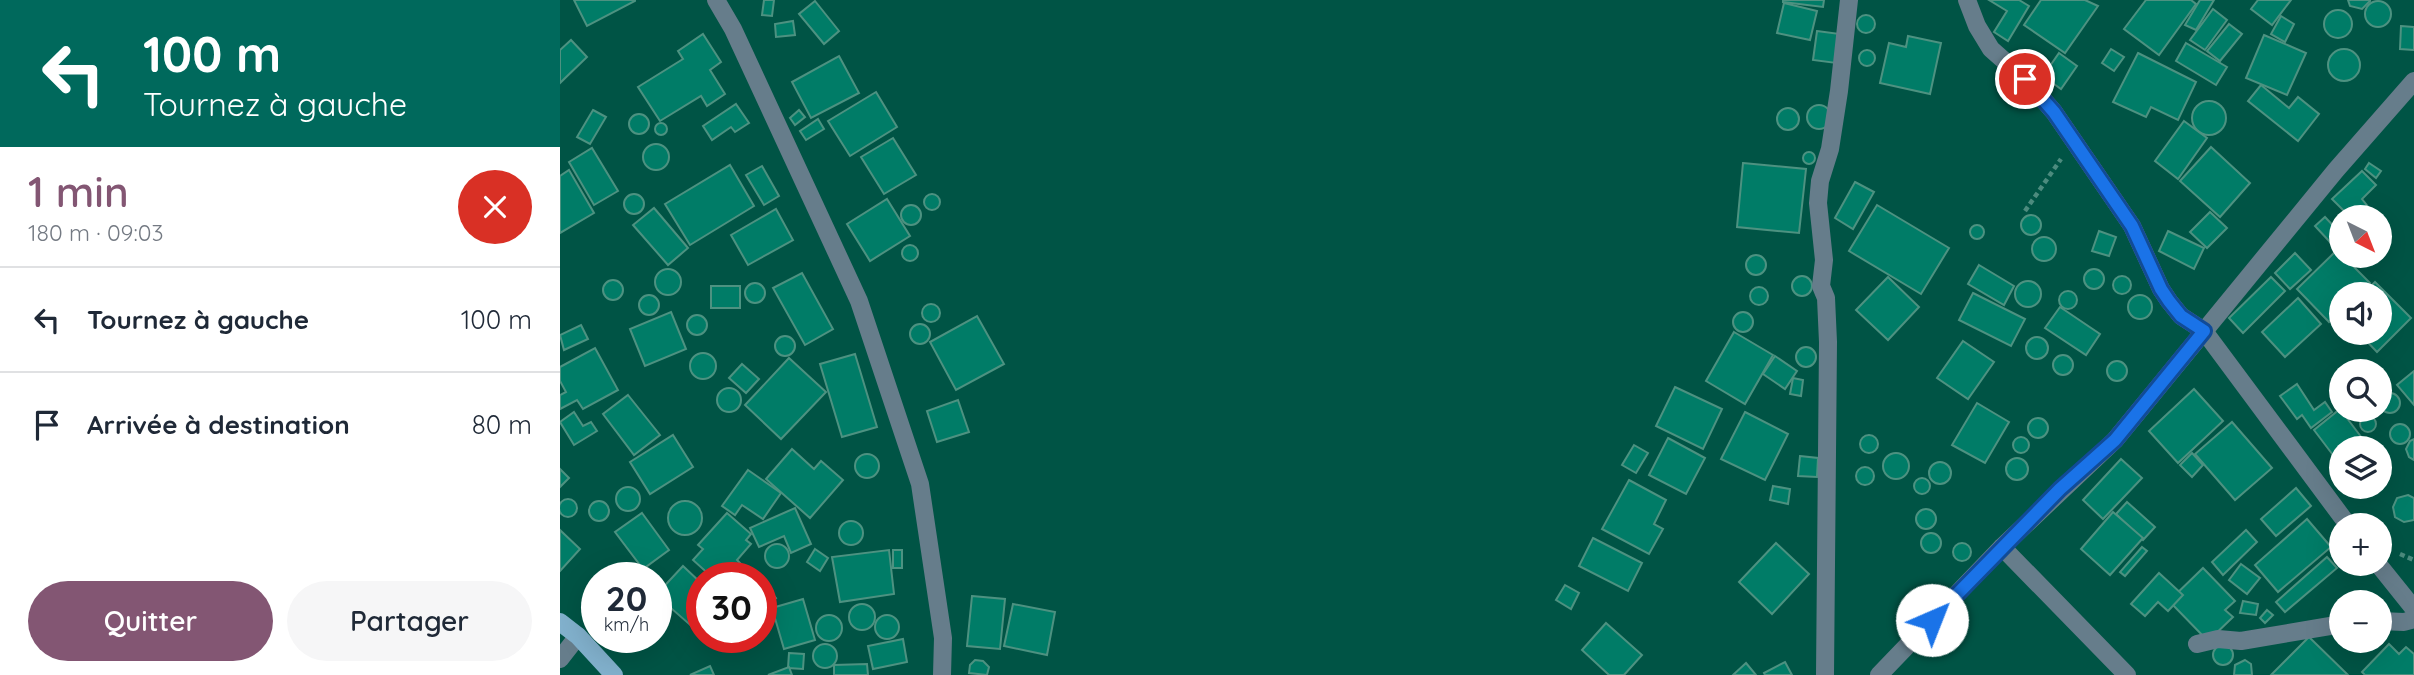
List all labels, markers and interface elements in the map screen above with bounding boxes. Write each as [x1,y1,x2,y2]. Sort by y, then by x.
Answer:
text: 100 m [143,23,281,84]
icon: left [28,28,119,119]
pin [1995,49,2055,109]
icon: arrive [2006,60,2044,98]
text: Tournez à gauche [143,84,407,124]
text: 1 min [28,165,129,218]
button: close [458,170,532,244]
north arrow [2329,205,2392,268]
map controls [2329,205,2392,653]
text: 180 m · 09:03 [28,218,163,247]
button: sound [2329,282,2392,345]
icon: left [28,301,66,339]
text: Tournez à gauche [87,303,309,336]
text: 100 m [461,303,532,336]
button: search [2329,359,2392,422]
icon: arrive [28,406,66,444]
text: Arrivée à destination [87,408,350,441]
text: 80 m [472,408,532,441]
button: layers [2329,436,2392,499]
button: + [2329,513,2392,576]
speed limit sign: 30 [686,562,777,653]
text: 20 [606,576,647,620]
button: Quitter [28,581,273,661]
button: Partager [287,581,532,661]
position arrow [1895,583,1969,657]
button: − [2329,590,2392,653]
text: km/h [604,613,649,636]

